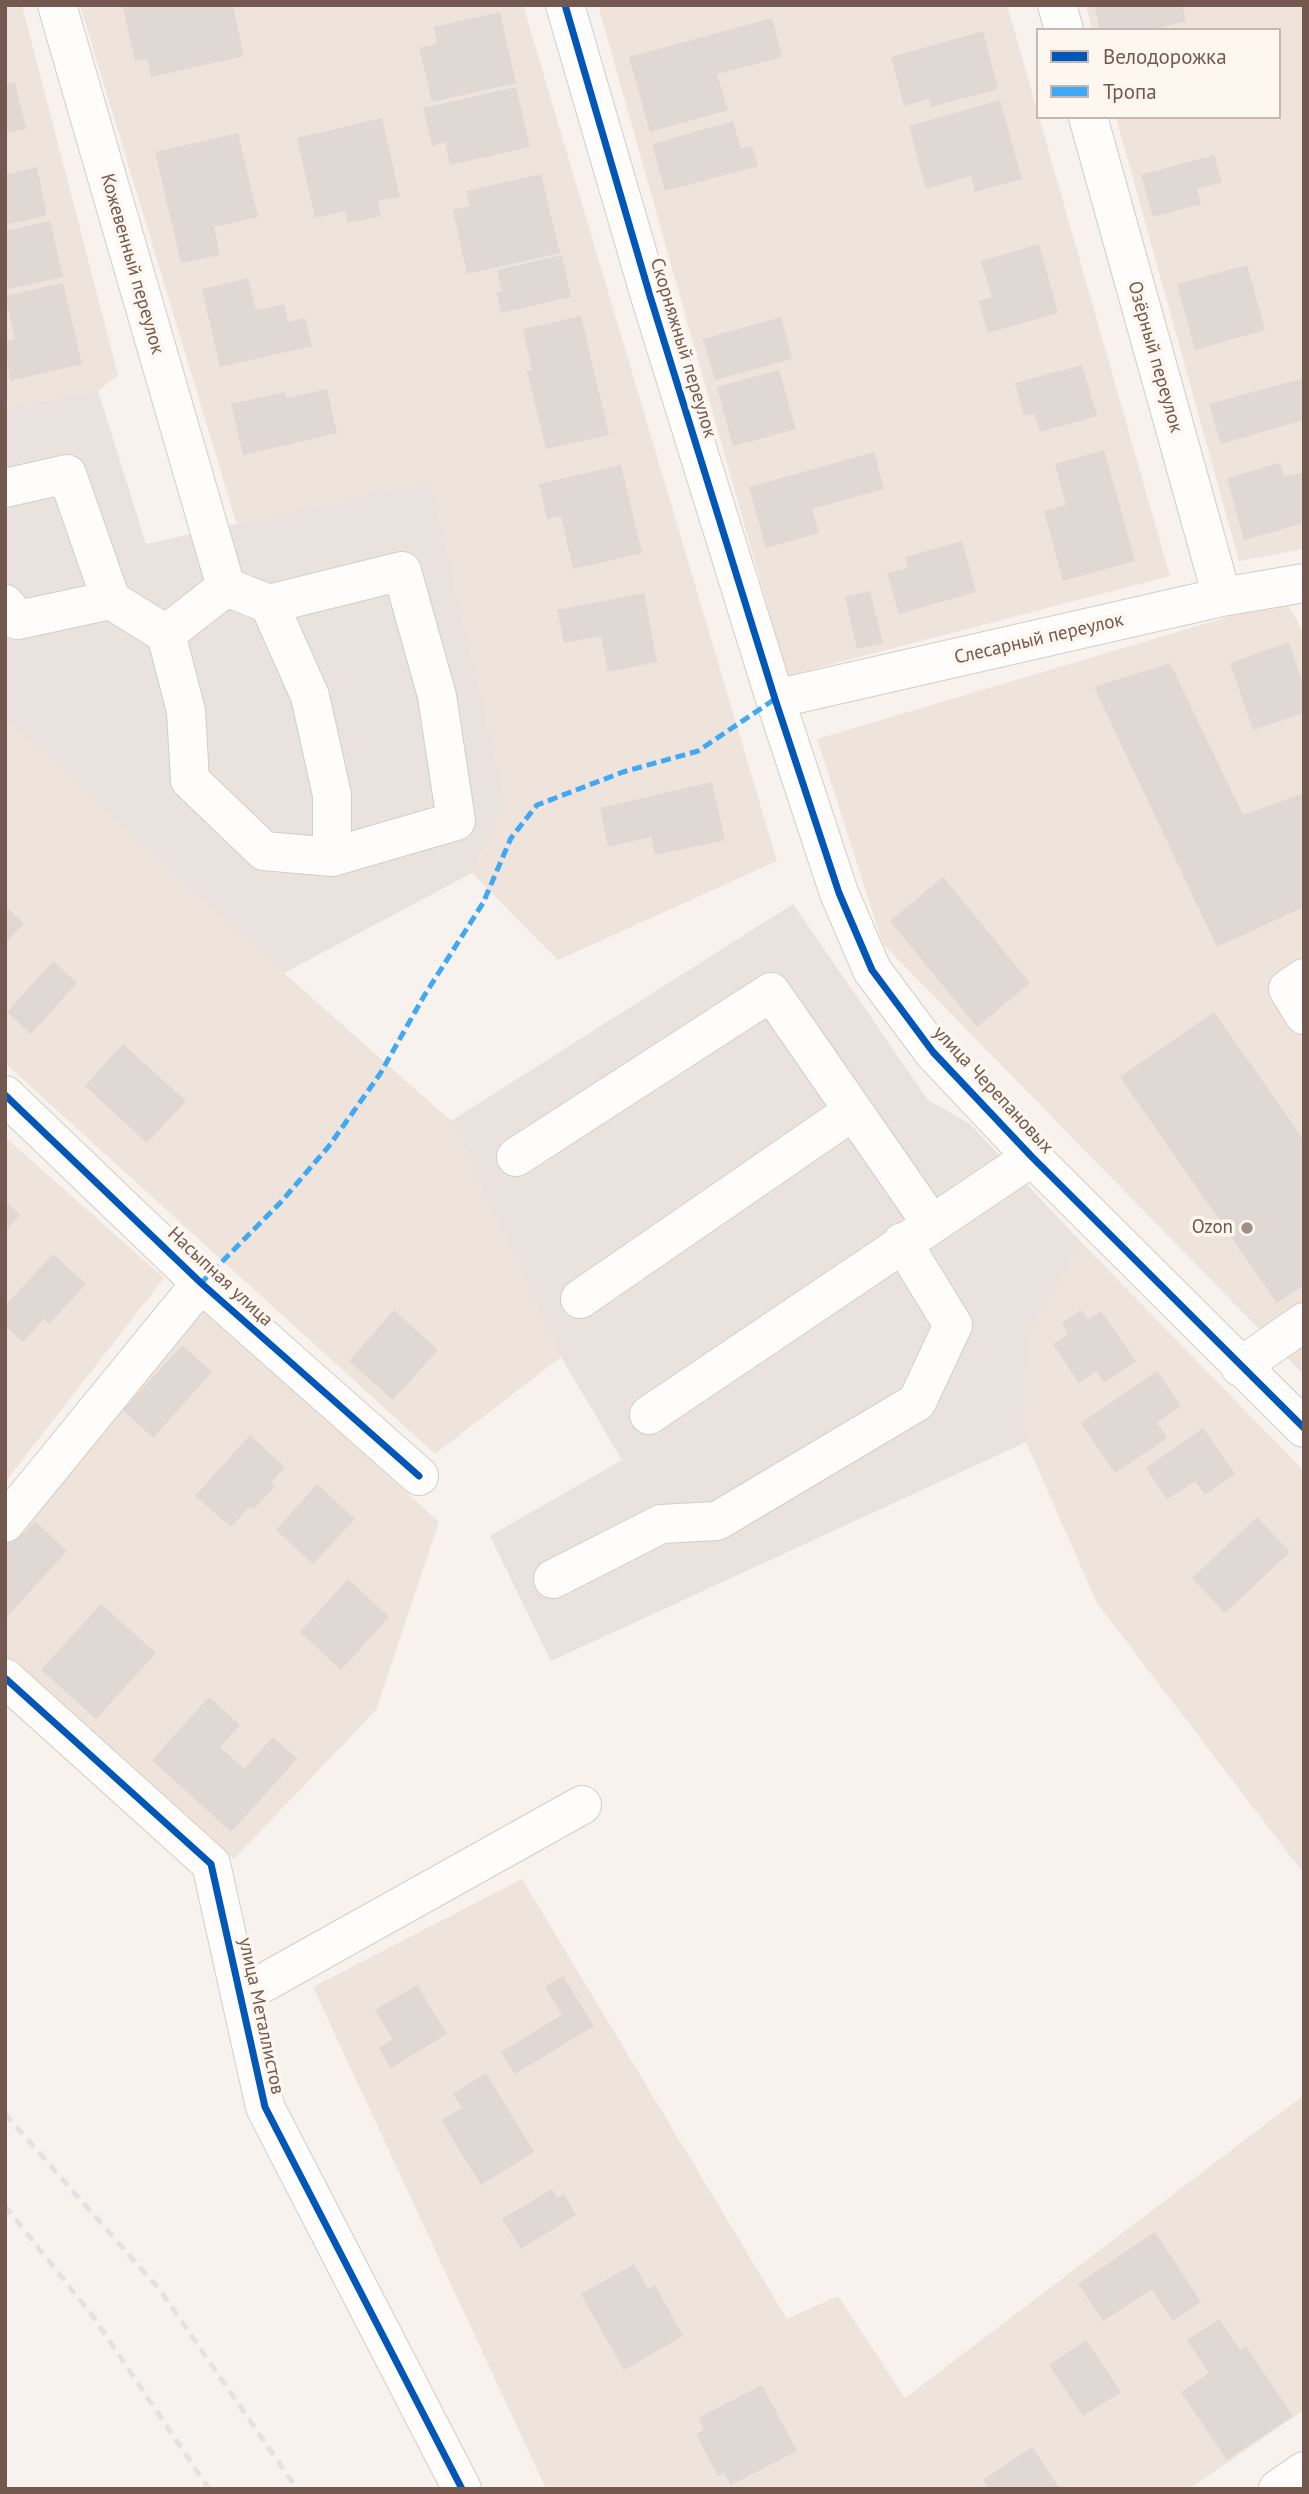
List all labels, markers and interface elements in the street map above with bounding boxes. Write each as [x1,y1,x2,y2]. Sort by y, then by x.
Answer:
legend [1036,28,1281,119]
text: Велодорожка [1103,43,1227,70]
text: Тропа [1103,78,1157,105]
street label: Кожевенный переулок [95,171,169,357]
street label: Скорняжный переулок [645,255,721,441]
street label: Озёрный переулок [1122,279,1188,435]
street label: Слесарный переулок [952,608,1126,670]
street label: улица Черепановых [928,1021,1058,1159]
place label: Ozon [1192,1217,1233,1239]
marker: Ozon [1239,1220,1255,1236]
street label: Насыпная улица [163,1222,277,1332]
street label: улица Металлистов [233,1935,289,2097]

